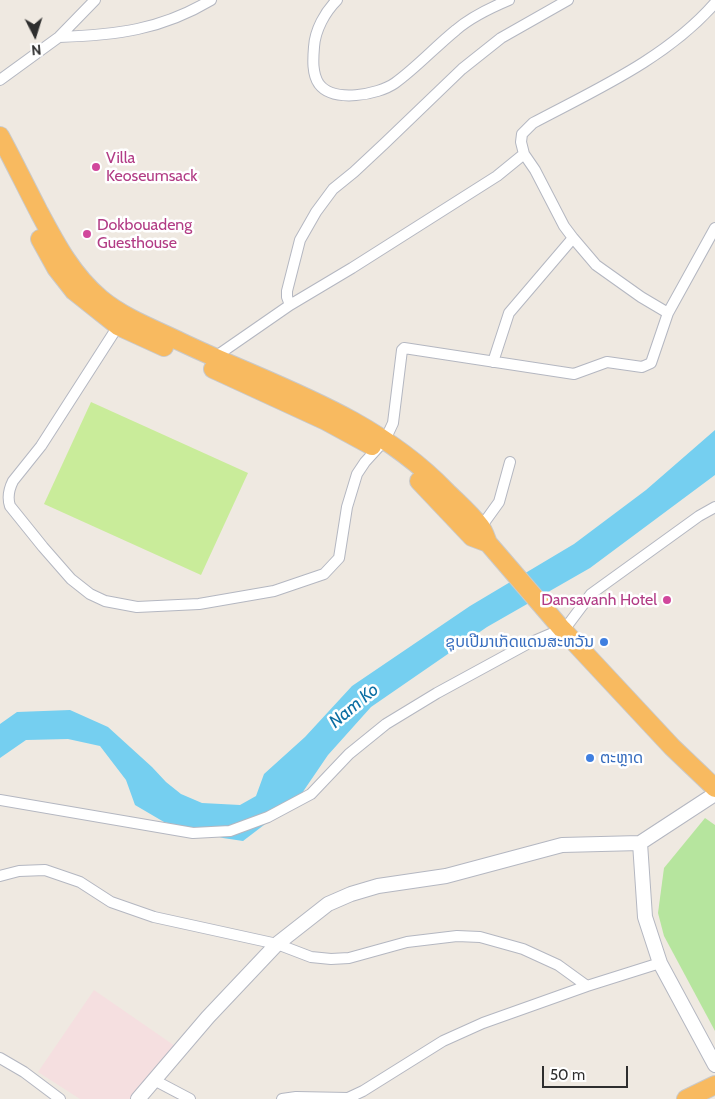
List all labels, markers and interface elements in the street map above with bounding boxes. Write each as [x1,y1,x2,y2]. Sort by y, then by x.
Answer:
north arrow [10,10,60,60]
text: N [31,41,42,59]
place label: Villa Keoseumsack [106,148,197,186]
marker: Villa Keoseumsack [90,161,102,173]
place label: Dokbouadeng Guesthouse [97,215,192,253]
marker: Dokbouadeng Guesthouse [81,228,93,240]
place label: Dansavanh Hotel [541,590,657,610]
marker: Dansavanh Hotel [661,594,673,606]
place label: ຊຸບເປີມາເກັດແດນສະຫວັນ [445,632,594,652]
marker: ຊຸບເປີມາເກັດແດນສະຫວັນ [598,636,610,648]
water label: Nam Ko [325,679,383,733]
place label: ຕະຫຼາດ [600,748,643,768]
marker: ຕະຫຼາດ [584,752,596,764]
scale bar [545,1056,631,1088]
text: 50 m [550,1066,585,1084]

